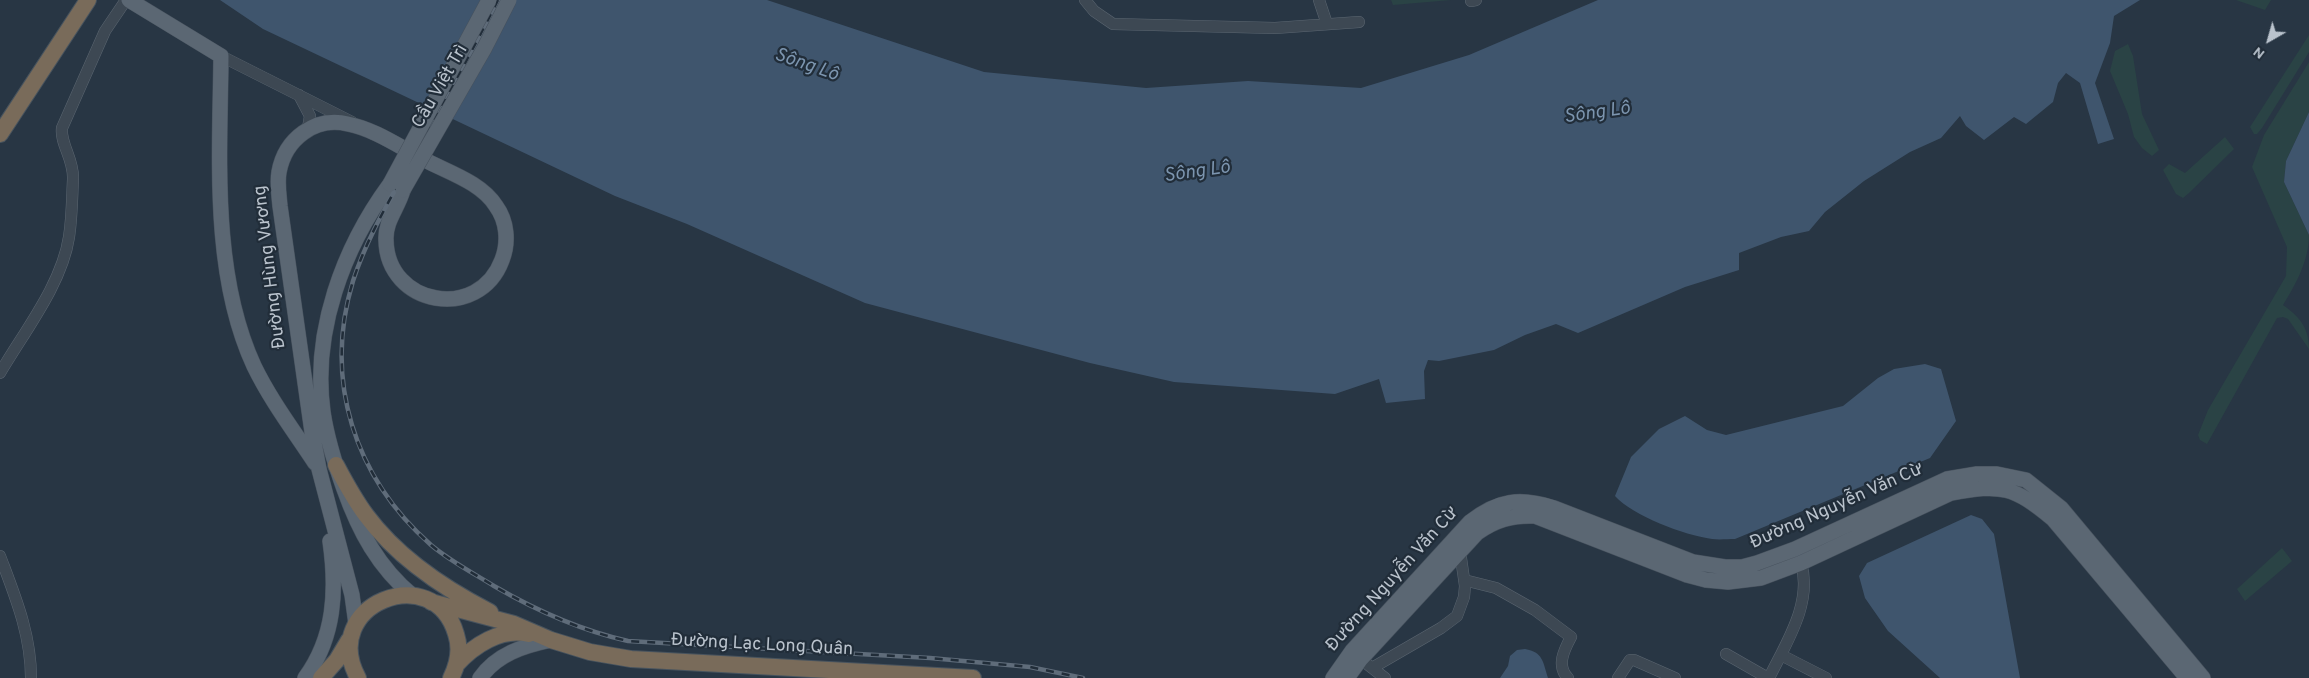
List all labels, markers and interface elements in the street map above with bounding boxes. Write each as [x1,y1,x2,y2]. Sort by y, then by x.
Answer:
north arrow [2244,15,2294,65]
street label: Cầu Việt Trì [408,41,474,133]
text: N [2250,42,2269,62]
water label: Sông Lô [771,44,841,88]
water label: Sông Lô [1563,98,1631,130]
water label: Sông Lô [1163,157,1231,189]
street label: Đường Hùng Vương [250,184,292,350]
street label: Đường Nguyễn Văn Cừ [1747,459,1927,555]
street label: Đường Nguyễn Văn Cừ [1322,503,1464,657]
street label: Đường Lạc Long Quân [670,630,854,662]

